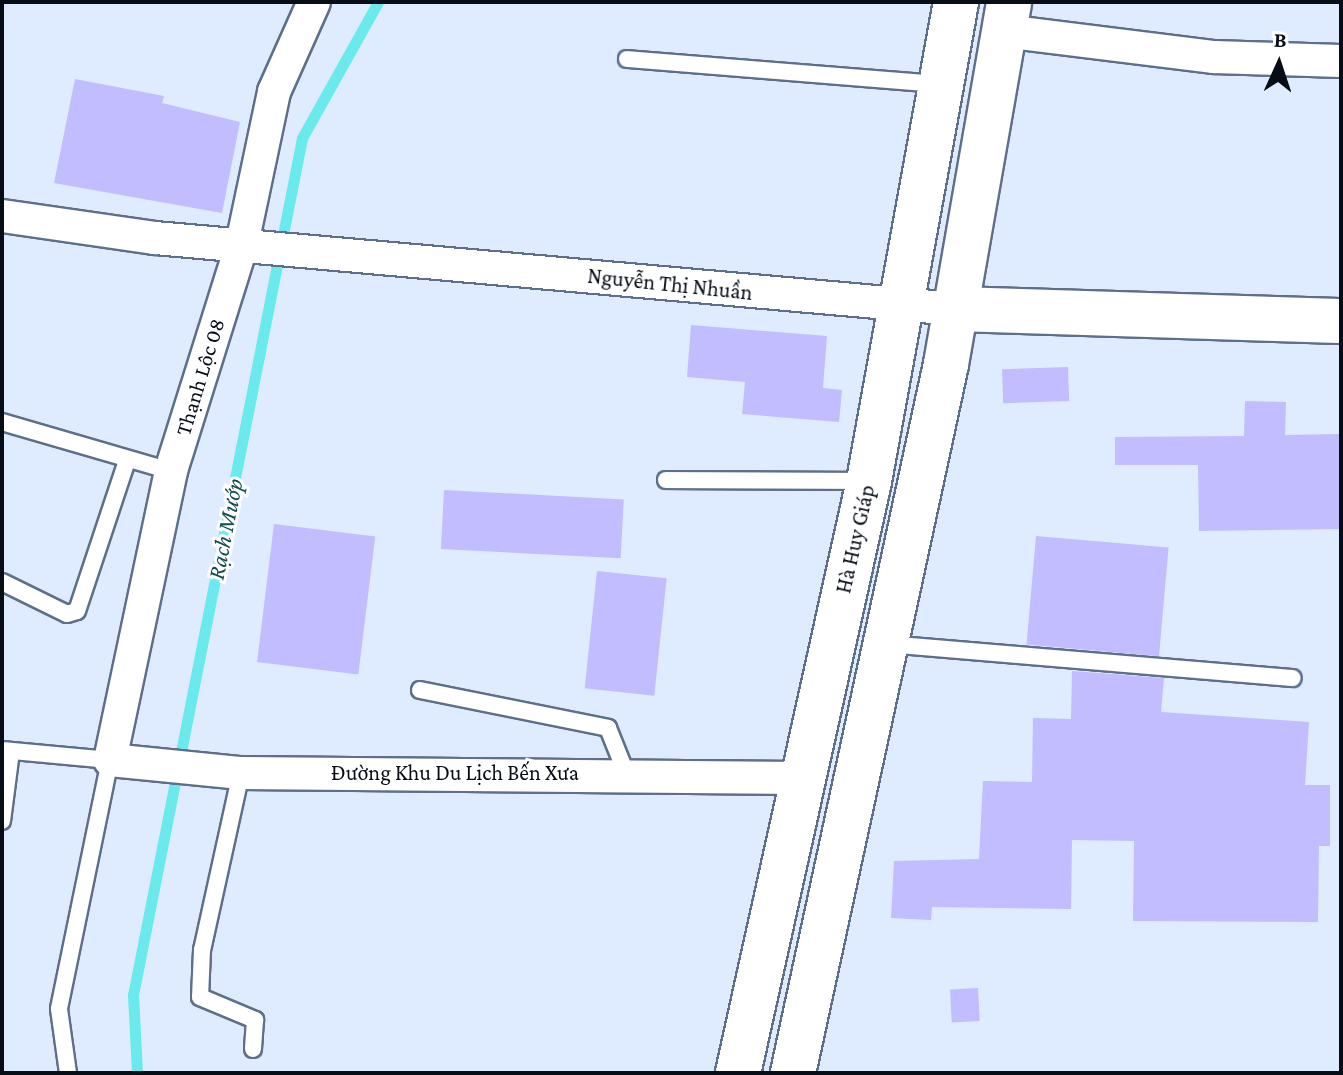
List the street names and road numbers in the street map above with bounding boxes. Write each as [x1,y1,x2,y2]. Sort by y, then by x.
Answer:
street label: Nguyễn Thị Nhuần [586,262,754,306]
street label: Thạnh Lộc 08 [170,315,230,439]
street label: Hà Huy Giáp [830,482,880,596]
street label: Đường Khu Du Lịch Bến Xưa [331,760,579,786]

